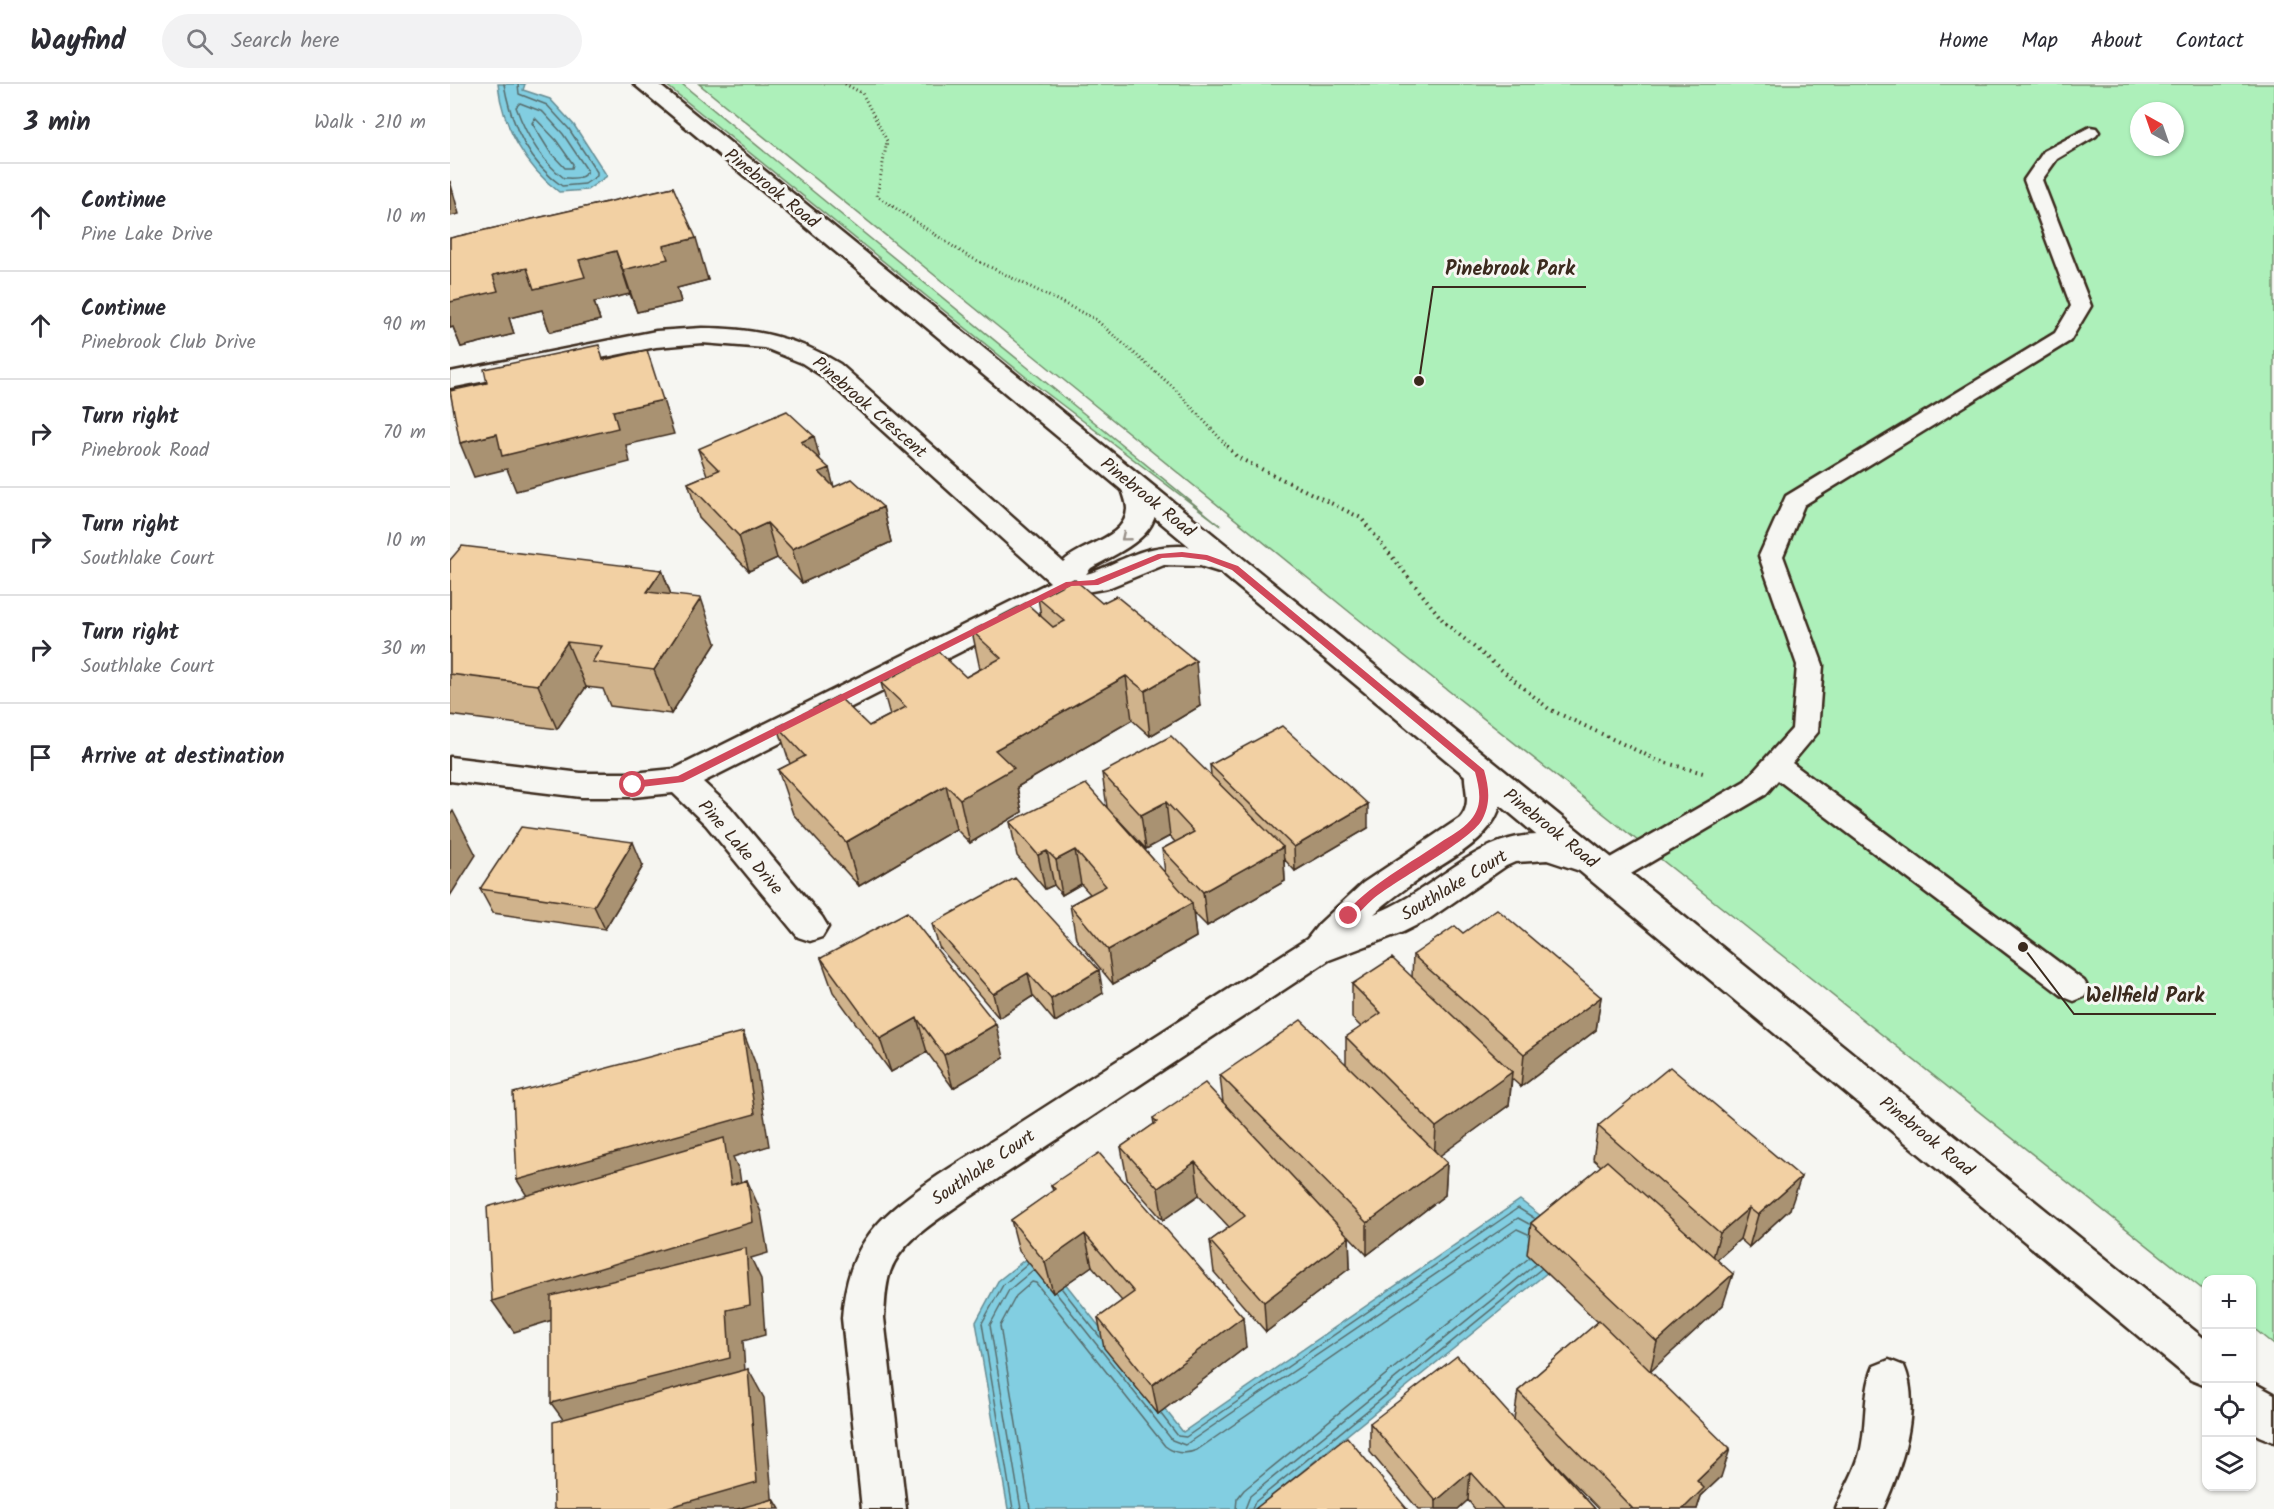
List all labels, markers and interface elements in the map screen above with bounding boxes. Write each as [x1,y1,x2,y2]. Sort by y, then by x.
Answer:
search box [162,14,582,68]
text: Wayfind [30,19,126,64]
text: Search here [231,24,339,59]
icon: search [183,25,216,58]
text: Home [1939,25,1988,58]
text: Map [2021,25,2058,58]
text: About [2091,25,2142,58]
text: Contact [2175,25,2244,58]
text: 3 min [24,102,91,144]
north arrow [2130,102,2184,156]
text: Walk · 210 m [314,107,426,139]
street label: Pinebrook Road [717,142,826,237]
text: Continue [81,184,166,219]
icon: ahead [24,201,57,234]
text: 10 m [386,201,426,233]
text: Pine Lake Drive [81,219,213,251]
callout: Pinebrook Park [1433,249,1586,287]
text: Pinebrook Park [1445,254,1576,286]
text: Continue [81,292,166,327]
icon: ahead [24,309,57,342]
text: 90 m [382,309,426,341]
text: Pinebrook Club Drive [81,327,256,359]
street label: Pinebrook Crescent [805,350,934,467]
text: Turn right [81,400,179,435]
icon: right [24,417,57,450]
text: 70 m [383,417,426,449]
text: Pinebrook Road [81,435,209,467]
street label: Pinebrook Road [1093,451,1202,546]
text: Turn right [81,508,179,543]
icon: right [24,525,57,558]
text: 10 m [386,525,426,557]
one-way arrow [1121,530,1132,541]
text: Southlake Court [81,543,214,575]
text: Turn right [81,616,179,651]
icon: right [24,633,57,666]
text: 30 m [381,633,426,665]
text: Southlake Court [81,651,214,683]
text: Arrive at destination [81,740,284,775]
icon: arrive [24,741,57,774]
route start [619,771,645,797]
street label: Pinebrook Road [1496,782,1605,877]
street label: Pine Lake Drive [690,794,790,902]
street label: Southlake Court [1396,842,1515,930]
route end [1335,902,1361,928]
callout: Wellfield Park [2074,976,2216,1014]
text: Wellfield Park [2086,981,2205,1013]
street label: Pinebrook Road [1872,1090,1981,1185]
street label: Southlake Court [926,1122,1043,1214]
map controls [2202,1275,2256,1491]
button: + [2202,1275,2256,1329]
button: − [2202,1329,2256,1383]
button: locate [2202,1383,2256,1437]
button: layers [2202,1437,2256,1491]

